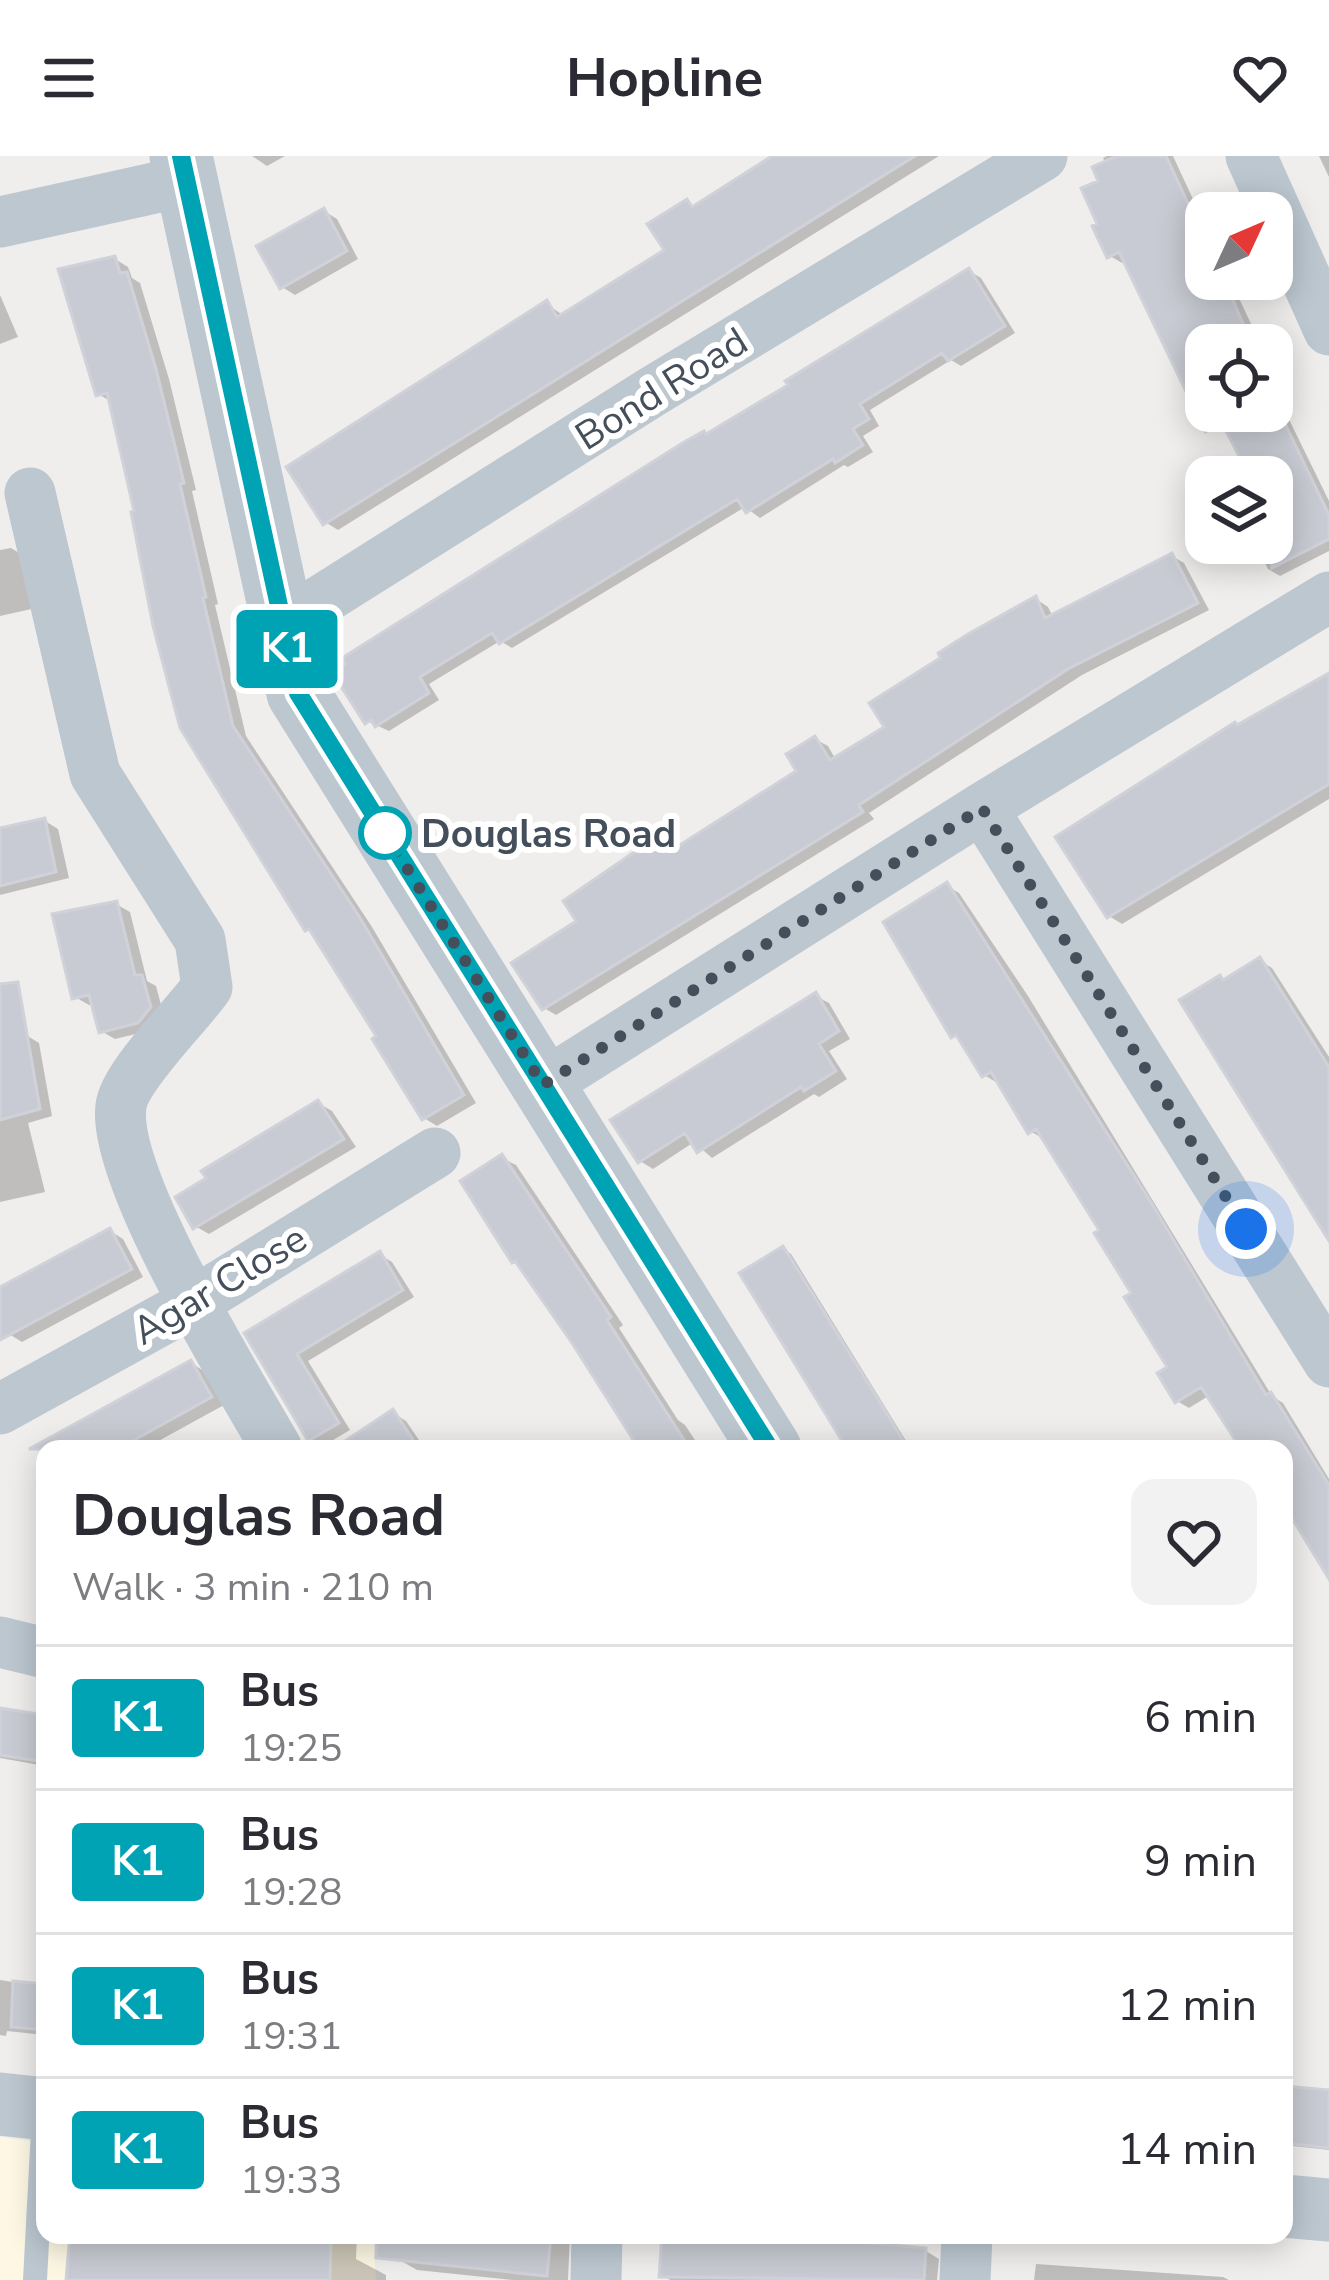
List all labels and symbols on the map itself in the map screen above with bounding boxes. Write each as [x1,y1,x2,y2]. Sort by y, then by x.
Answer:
north arrow [1185,192,1293,300]
street label: Bond Road [566,315,758,463]
line badge: K1 [233,610,341,688]
marker: Douglas Road [360,808,410,858]
place label: Douglas Road [421,808,676,861]
your location [1216,1199,1276,1259]
street label: Agar Close [123,1212,317,1358]

